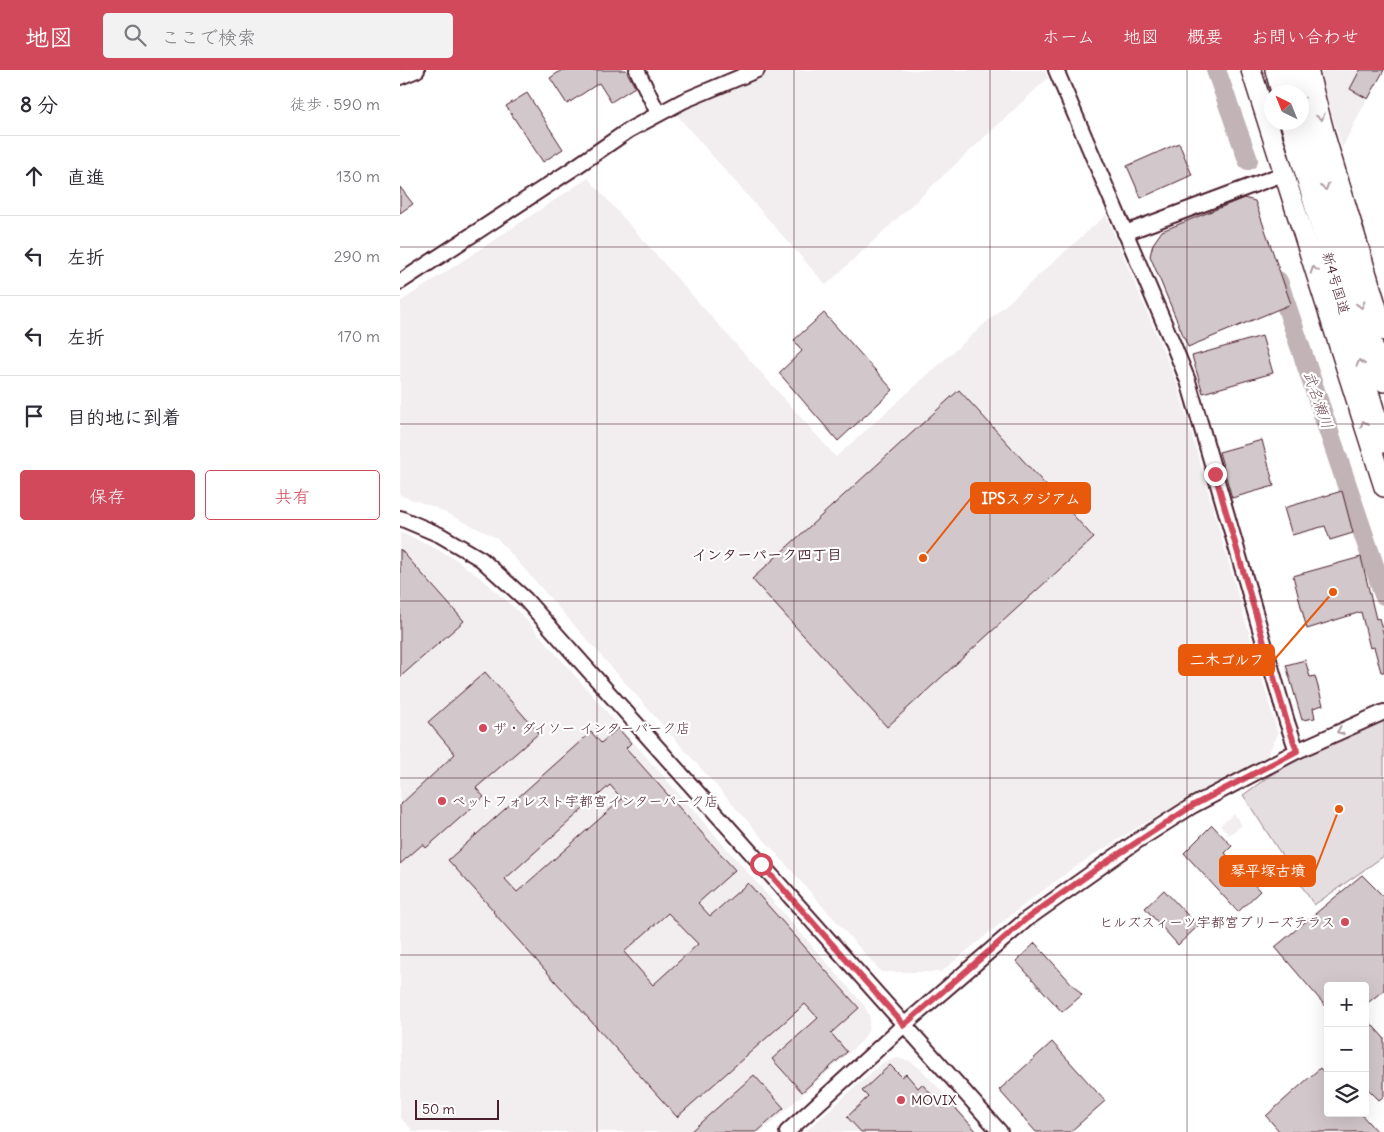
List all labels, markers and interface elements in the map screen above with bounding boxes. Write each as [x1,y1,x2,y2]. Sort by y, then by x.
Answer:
search box [103,13,453,58]
icon: search [121,21,149,49]
text: 地図 [25,22,73,52]
text: ここで検索 [161,25,256,49]
text: ホーム [1042,25,1095,48]
text: 地図 [1123,25,1159,48]
text: 概要 [1187,25,1223,48]
text: お問い合わせ [1251,25,1359,48]
north arrow [1264,85,1309,130]
text: 8 分 [20,91,58,118]
text: 徒歩 · 590 m [290,94,380,114]
one-way arrow [1315,113,1325,121]
icon: ahead [20,162,48,190]
text: 直進 [67,165,105,189]
text: 130 m [336,166,380,186]
one-way arrow [1320,182,1330,191]
icon: left [20,242,48,270]
text: 左折 [67,245,105,269]
text: 290 m [334,246,380,266]
street label: 新4号国道 [1319,250,1353,316]
one-way arrow [1310,266,1320,274]
one-way arrow [1355,301,1365,309]
icon: left [20,322,48,350]
text: 左折 [67,325,105,349]
text: 170 m [337,326,380,346]
one-way arrow [1355,359,1365,367]
water label: 武名瀬川 [1300,368,1337,431]
icon: arrive [20,402,48,430]
text: 目的地に到着 [67,405,181,429]
one-way arrow [1359,421,1369,429]
route end [1204,463,1227,486]
button: 保存 [20,470,195,520]
button: 共有 [205,470,380,520]
callout: IPSスタジアム [971,483,1090,513]
text: IPSスタジアム [982,489,1080,508]
district label: インターパーク四丁目 [692,545,842,564]
callout: 二木ゴルフ [1179,645,1274,675]
text: 二木ゴルフ [1190,650,1264,669]
place label: ザ・ダイソー インターパーク店 [493,719,690,737]
marker: ザ・ダイソー インターパーク店 [477,722,489,734]
one-way arrow [1336,724,1345,735]
place label: ペットフォレスト宇都宮インターパーク店 [452,792,719,810]
marker: ペットフォレスト宇都宮インターパーク店 [436,795,448,807]
route start [750,853,773,876]
callout: 琴平塚古墳 [1220,856,1315,886]
text: 琴平塚古墳 [1230,861,1306,880]
place label: ヒルズスィーツ宇都宮ブリーズテラス [1099,913,1335,931]
marker: ヒルズスィーツ宇都宮ブリーズテラス [1339,916,1351,928]
map controls [1324,982,1369,1117]
button: + [1324,982,1369,1027]
button: − [1324,1027,1369,1072]
button: layers [1324,1072,1369,1117]
place label: MOVIX [911,1091,957,1109]
marker: MOVIX [895,1094,907,1106]
scale bar [415,1097,499,1120]
text: 50 m [422,1100,455,1118]

